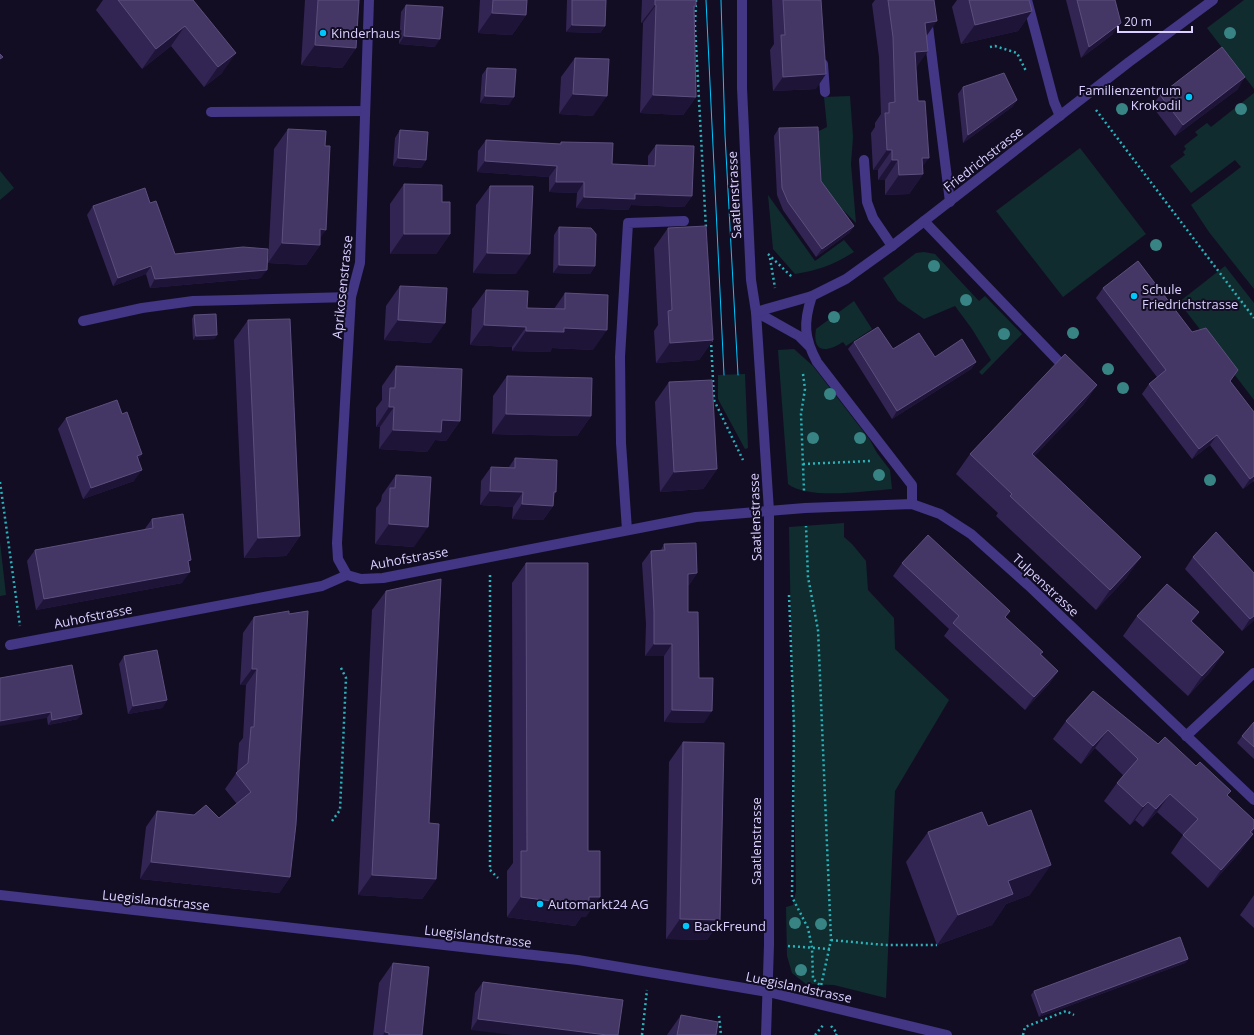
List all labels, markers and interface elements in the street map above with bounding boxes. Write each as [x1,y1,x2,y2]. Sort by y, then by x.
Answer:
scale bar [1118,8,1192,34]
text: 20 m [1124,13,1152,30]
place label: Kinderhaus [331,24,400,42]
marker: Kinderhaus [318,28,328,38]
place label: Familienzentrum Krokodil [1079,81,1181,114]
marker: Familienzentrum Krokodil [1184,92,1194,102]
street label: Friedrichstrasse [939,122,1027,196]
street label: Saatlenstrasse [723,151,745,239]
street label: Aprikosenstrasse [328,234,356,340]
place label: Schule Friedrichstrasse [1142,280,1238,313]
marker: Schule Friedrichstrasse [1129,291,1139,301]
street label: Saatlenstrasse [744,473,766,561]
street label: Auhofstrasse [368,542,450,574]
street label: Tulpenstrasse [1009,550,1083,620]
street label: Auhofstrasse [52,600,134,632]
street label: Saatlenstrasse [747,797,765,885]
street label: Luegislandstrasse [101,885,211,915]
place label: Automarkt24 AG [548,895,649,913]
marker: Automarkt24 AG [535,899,545,909]
place label: BackFreund [694,917,766,935]
street label: Luegislandstrasse [423,920,533,952]
marker: BackFreund [681,921,691,931]
street label: Luegislandstrasse [744,967,854,1007]

